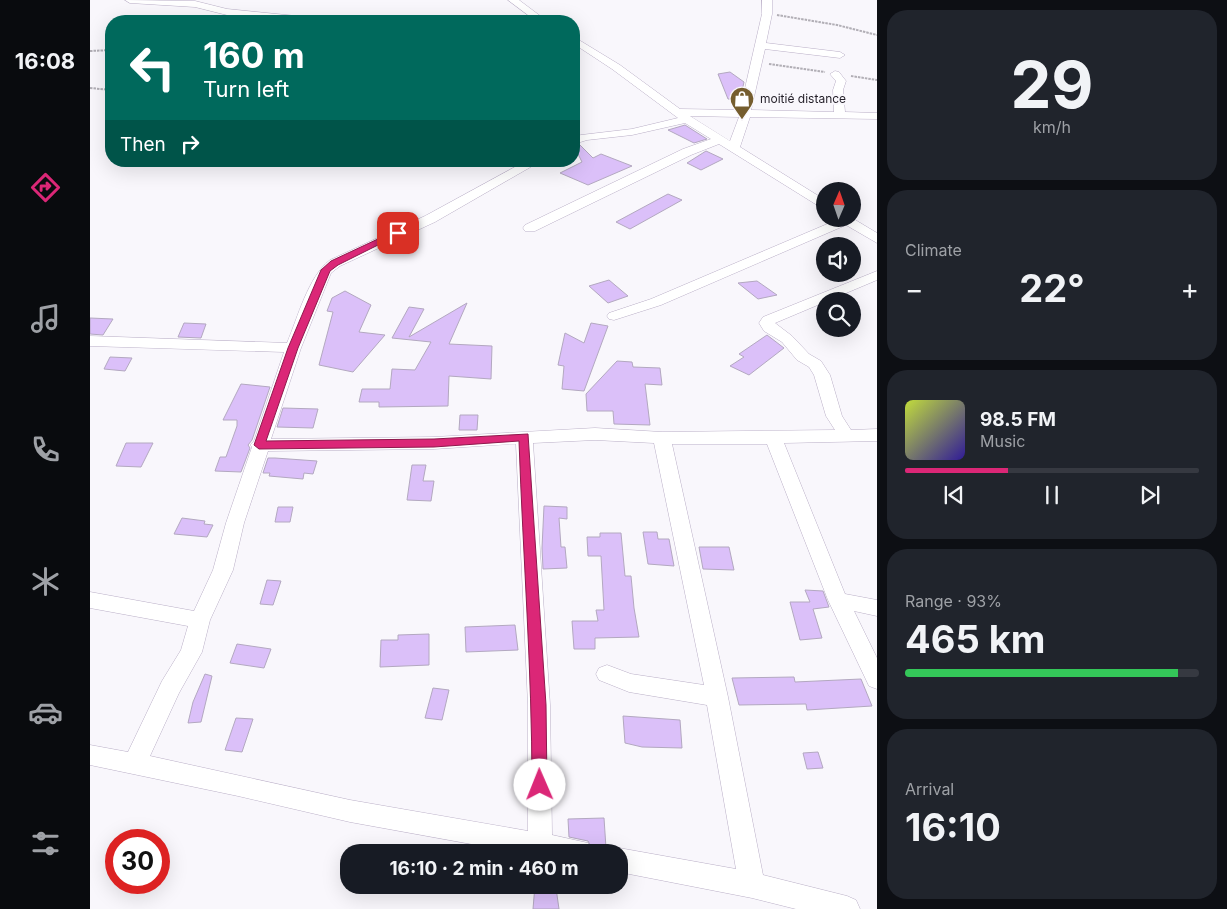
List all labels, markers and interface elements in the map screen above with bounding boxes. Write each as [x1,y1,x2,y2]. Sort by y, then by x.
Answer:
text: 160 m [203,34,305,76]
icon: left [120,35,185,100]
text: 29 [1010,45,1094,124]
text: 16:08 [15,48,75,74]
text: Turn left [203,76,289,102]
shop icon: moitié distance [729,86,755,120]
place label: moitié distance [760,91,846,106]
text: km/h [1033,117,1071,137]
icon: right [176,130,204,158]
text: Then [120,133,166,156]
icon: directions [28,170,63,205]
north arrow [816,182,861,228]
map controls [816,182,861,337]
pin [377,212,419,254]
icon: arrive [384,219,412,247]
button: sound [816,237,861,282]
text: Climate [905,240,962,260]
text: 22° [1019,265,1085,311]
text: − [905,272,924,306]
text: + [1180,272,1199,306]
button: search [816,292,861,337]
icon: music [28,301,63,336]
text: 98.5 FM [980,408,1056,431]
text: Music [980,431,1025,451]
icon: phone [28,432,63,467]
icon: previous [940,481,968,509]
icon: pause [1038,481,1066,509]
icon: next [1136,481,1164,509]
icon: climate [28,564,63,599]
text: Range · 93% [905,591,1002,611]
text: 465 km [905,616,1045,662]
icon: car [28,695,63,730]
position arrow [513,758,565,810]
text: Arrival [905,779,954,799]
text: 16:10 [905,804,1001,850]
icon: filters [28,826,63,861]
speed limit sign: 30 [105,829,170,894]
text: 16:10 · 2 min · 460 m [389,857,579,880]

